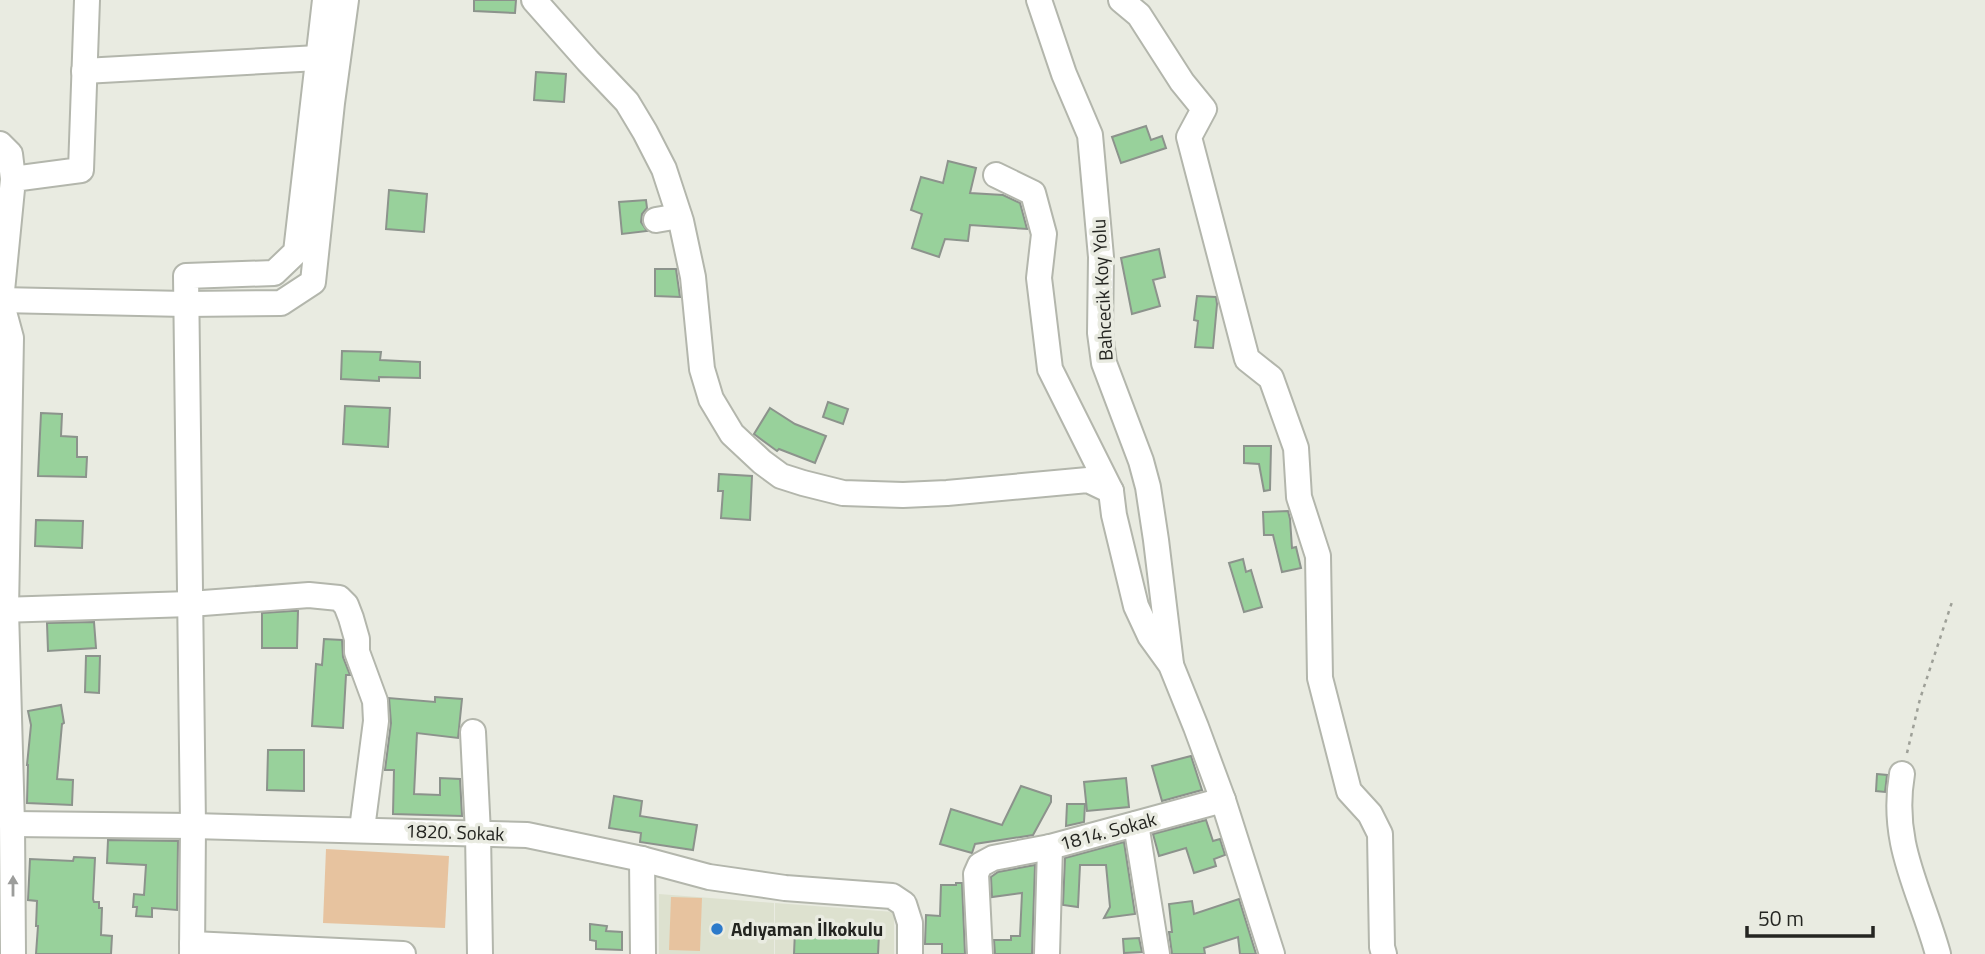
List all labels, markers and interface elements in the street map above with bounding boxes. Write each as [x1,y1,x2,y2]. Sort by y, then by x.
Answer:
street label: Bahcecik Koy Yolu [1083,218,1120,362]
street label: 1814. Sokak [1056,804,1159,857]
street label: 1820. Sokak [405,815,505,848]
one-way arrow [7,875,19,897]
scale bar [1747,894,1873,938]
text: 50 m [1758,902,1804,934]
place label: Adıyaman İlkokulu [731,914,883,943]
marker: Adıyaman İlkokulu [709,921,725,937]

